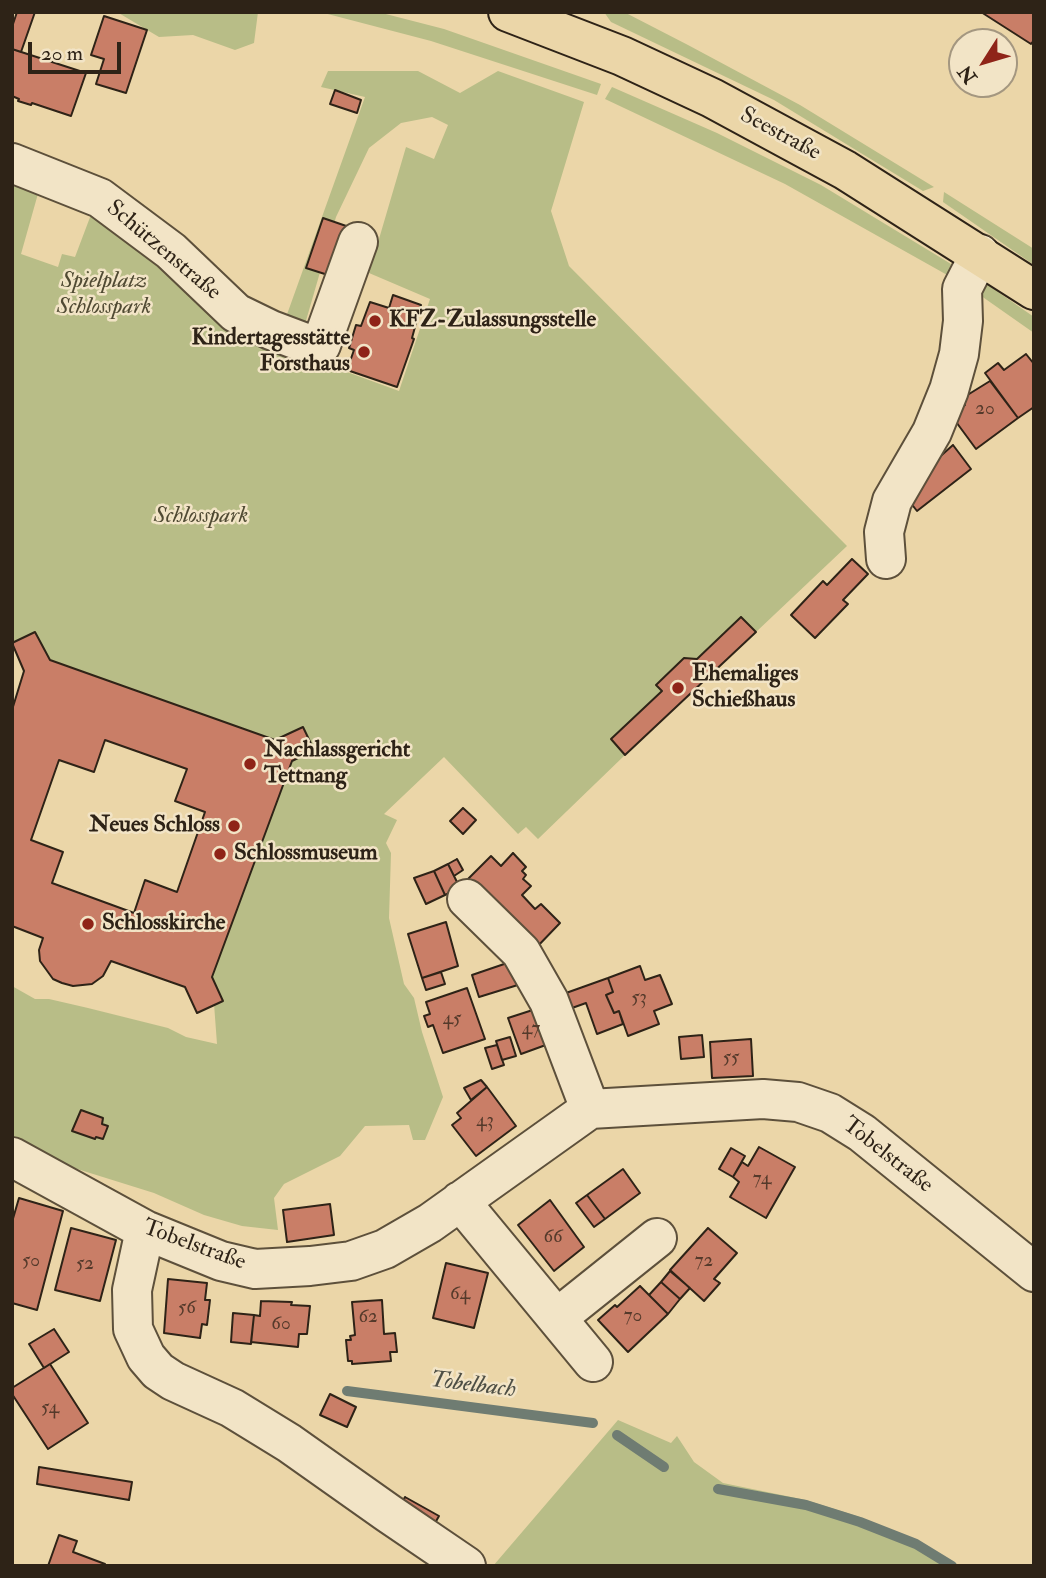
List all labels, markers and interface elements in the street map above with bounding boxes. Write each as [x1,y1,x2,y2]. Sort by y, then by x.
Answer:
scale bar [32,28,124,72]
north arrow [948,28,1018,98]
text: 20 m [41,40,83,67]
text: N [953,60,983,88]
street label: Seestraße [735,102,825,168]
street label: Schützenstraße [100,195,226,307]
park label: Spielplatz Schlosspark [57,268,151,322]
place label: KFZ-Zulassungsstelle [389,307,596,335]
marker: KFZ-Zulassungsstelle [367,313,383,329]
place label: Kindertagesstätte Forsthaus [191,325,350,379]
marker: Kindertagesstätte Forsthaus [356,344,372,360]
house number: 20 [975,399,995,421]
park label: Schlosspark [154,503,248,531]
place label: Ehemaliges Schießhaus [692,661,798,715]
marker: Ehemaliges Schießhaus [670,680,686,696]
place label: Nachlassgericht Tettnang [264,737,410,791]
marker: Nachlassgericht Tettnang [242,756,258,772]
place label: Neues Schloss [89,812,220,840]
marker: Neues Schloss [226,818,242,834]
place label: Schlossmuseum [234,840,378,868]
marker: Schlossmuseum [212,846,228,862]
place label: Schlosskirche [102,910,225,938]
marker: Schlosskirche [80,916,96,932]
house number: 53 [631,988,647,1010]
house number: 45 [443,1009,461,1031]
house number: 47 [522,1019,540,1041]
house number: 55 [723,1048,739,1070]
house number: 43 [476,1111,494,1133]
street label: Tobelstraße [836,1112,938,1200]
house number: 74 [753,1169,771,1191]
street label: Tobelstraße [139,1215,249,1277]
house number: 66 [543,1227,563,1249]
house number: 50 [22,1251,40,1273]
house number: 72 [695,1251,713,1273]
house number: 52 [76,1254,94,1276]
house number: 64 [450,1284,470,1306]
house number: 56 [178,1298,196,1320]
house number: 70 [624,1306,642,1328]
house number: 62 [358,1307,378,1329]
house number: 60 [271,1314,291,1336]
water label: Tobelbach [428,1366,518,1406]
house number: 54 [41,1398,59,1420]

